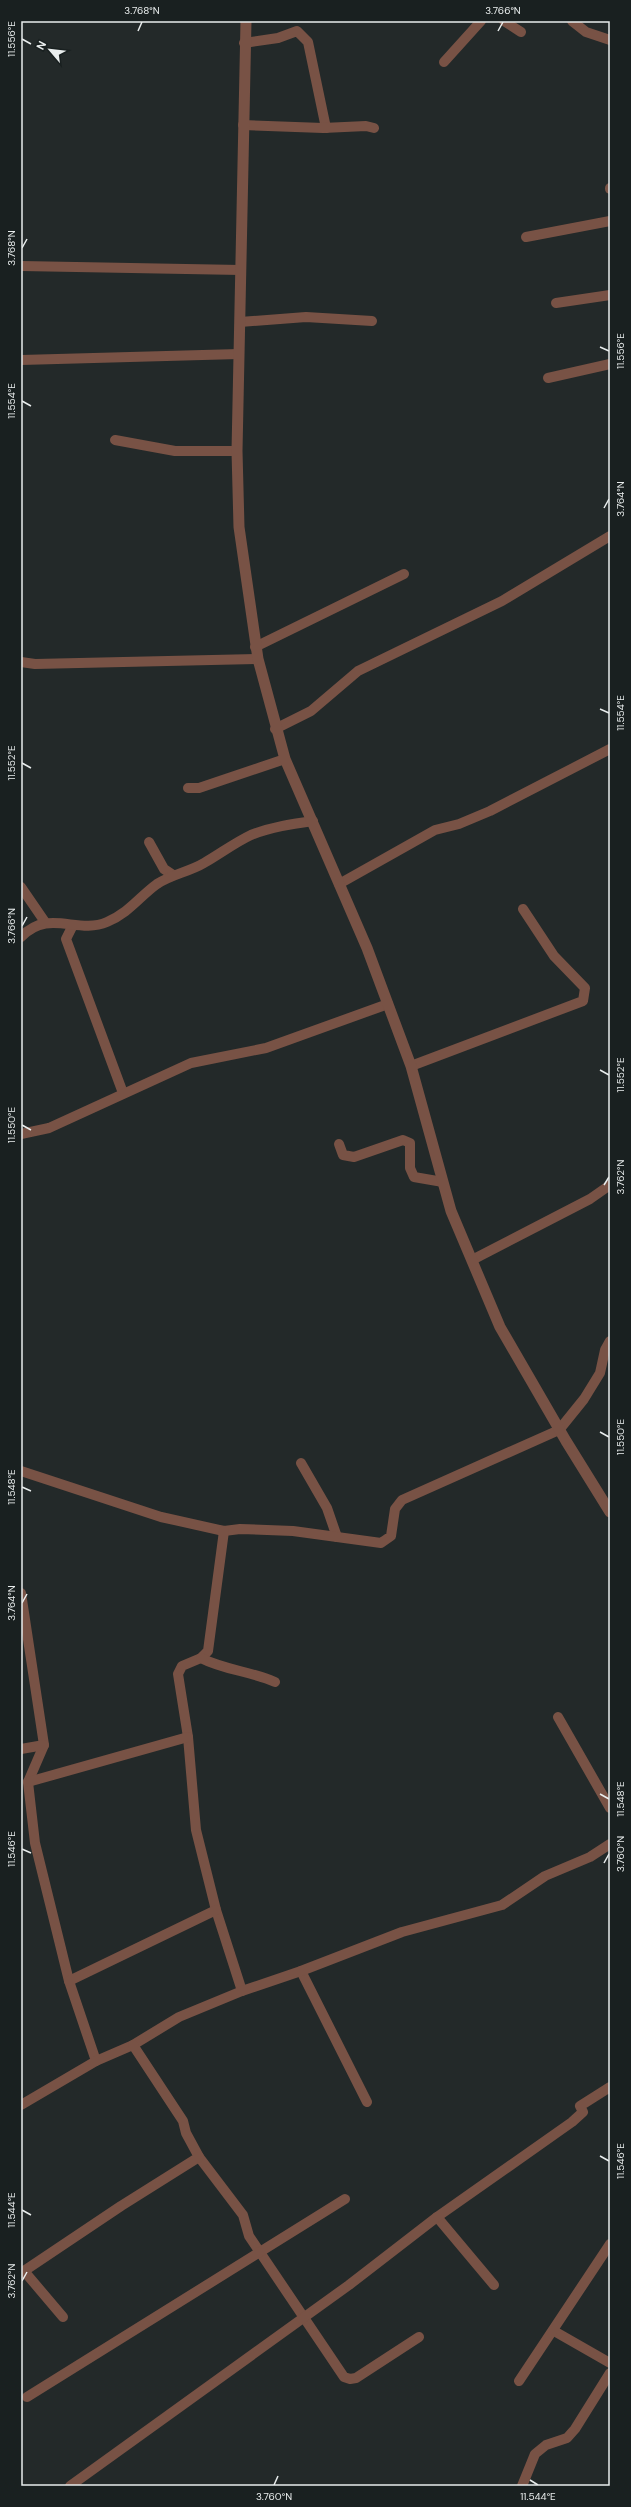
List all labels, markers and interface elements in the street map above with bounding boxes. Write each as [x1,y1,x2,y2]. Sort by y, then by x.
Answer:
text: 3.768°N [124,4,160,17]
text: 3.766°N [485,4,521,17]
text: 11.556°E [5,21,18,57]
north arrow [30,30,70,70]
text: N [33,38,49,52]
text: 3.768°N [5,230,18,266]
text: 11.556°E [614,333,627,369]
text: 11.554°E [5,383,18,419]
text: 3.764°N [614,481,627,517]
text: 11.554°E [614,695,627,731]
text: 11.552°E [5,745,18,781]
text: 3.766°N [5,908,18,944]
text: 11.552°E [614,1057,627,1093]
text: 11.550°E [5,1106,18,1143]
text: 3.762°N [614,1160,627,1194]
text: 11.550°E [614,1418,627,1455]
text: 11.548°E [5,1469,18,1505]
text: 3.764°N [5,1585,18,1621]
text: 11.548°E [614,1781,627,1817]
text: 11.546°E [5,1831,18,1867]
text: 3.760°N [614,1836,627,1872]
text: 11.546°E [614,2143,627,2179]
text: 11.544°E [5,2192,18,2228]
text: 3.762°N [5,2264,18,2298]
text: 3.760°N [256,2490,292,2503]
text: 11.544°E [520,2490,556,2503]

